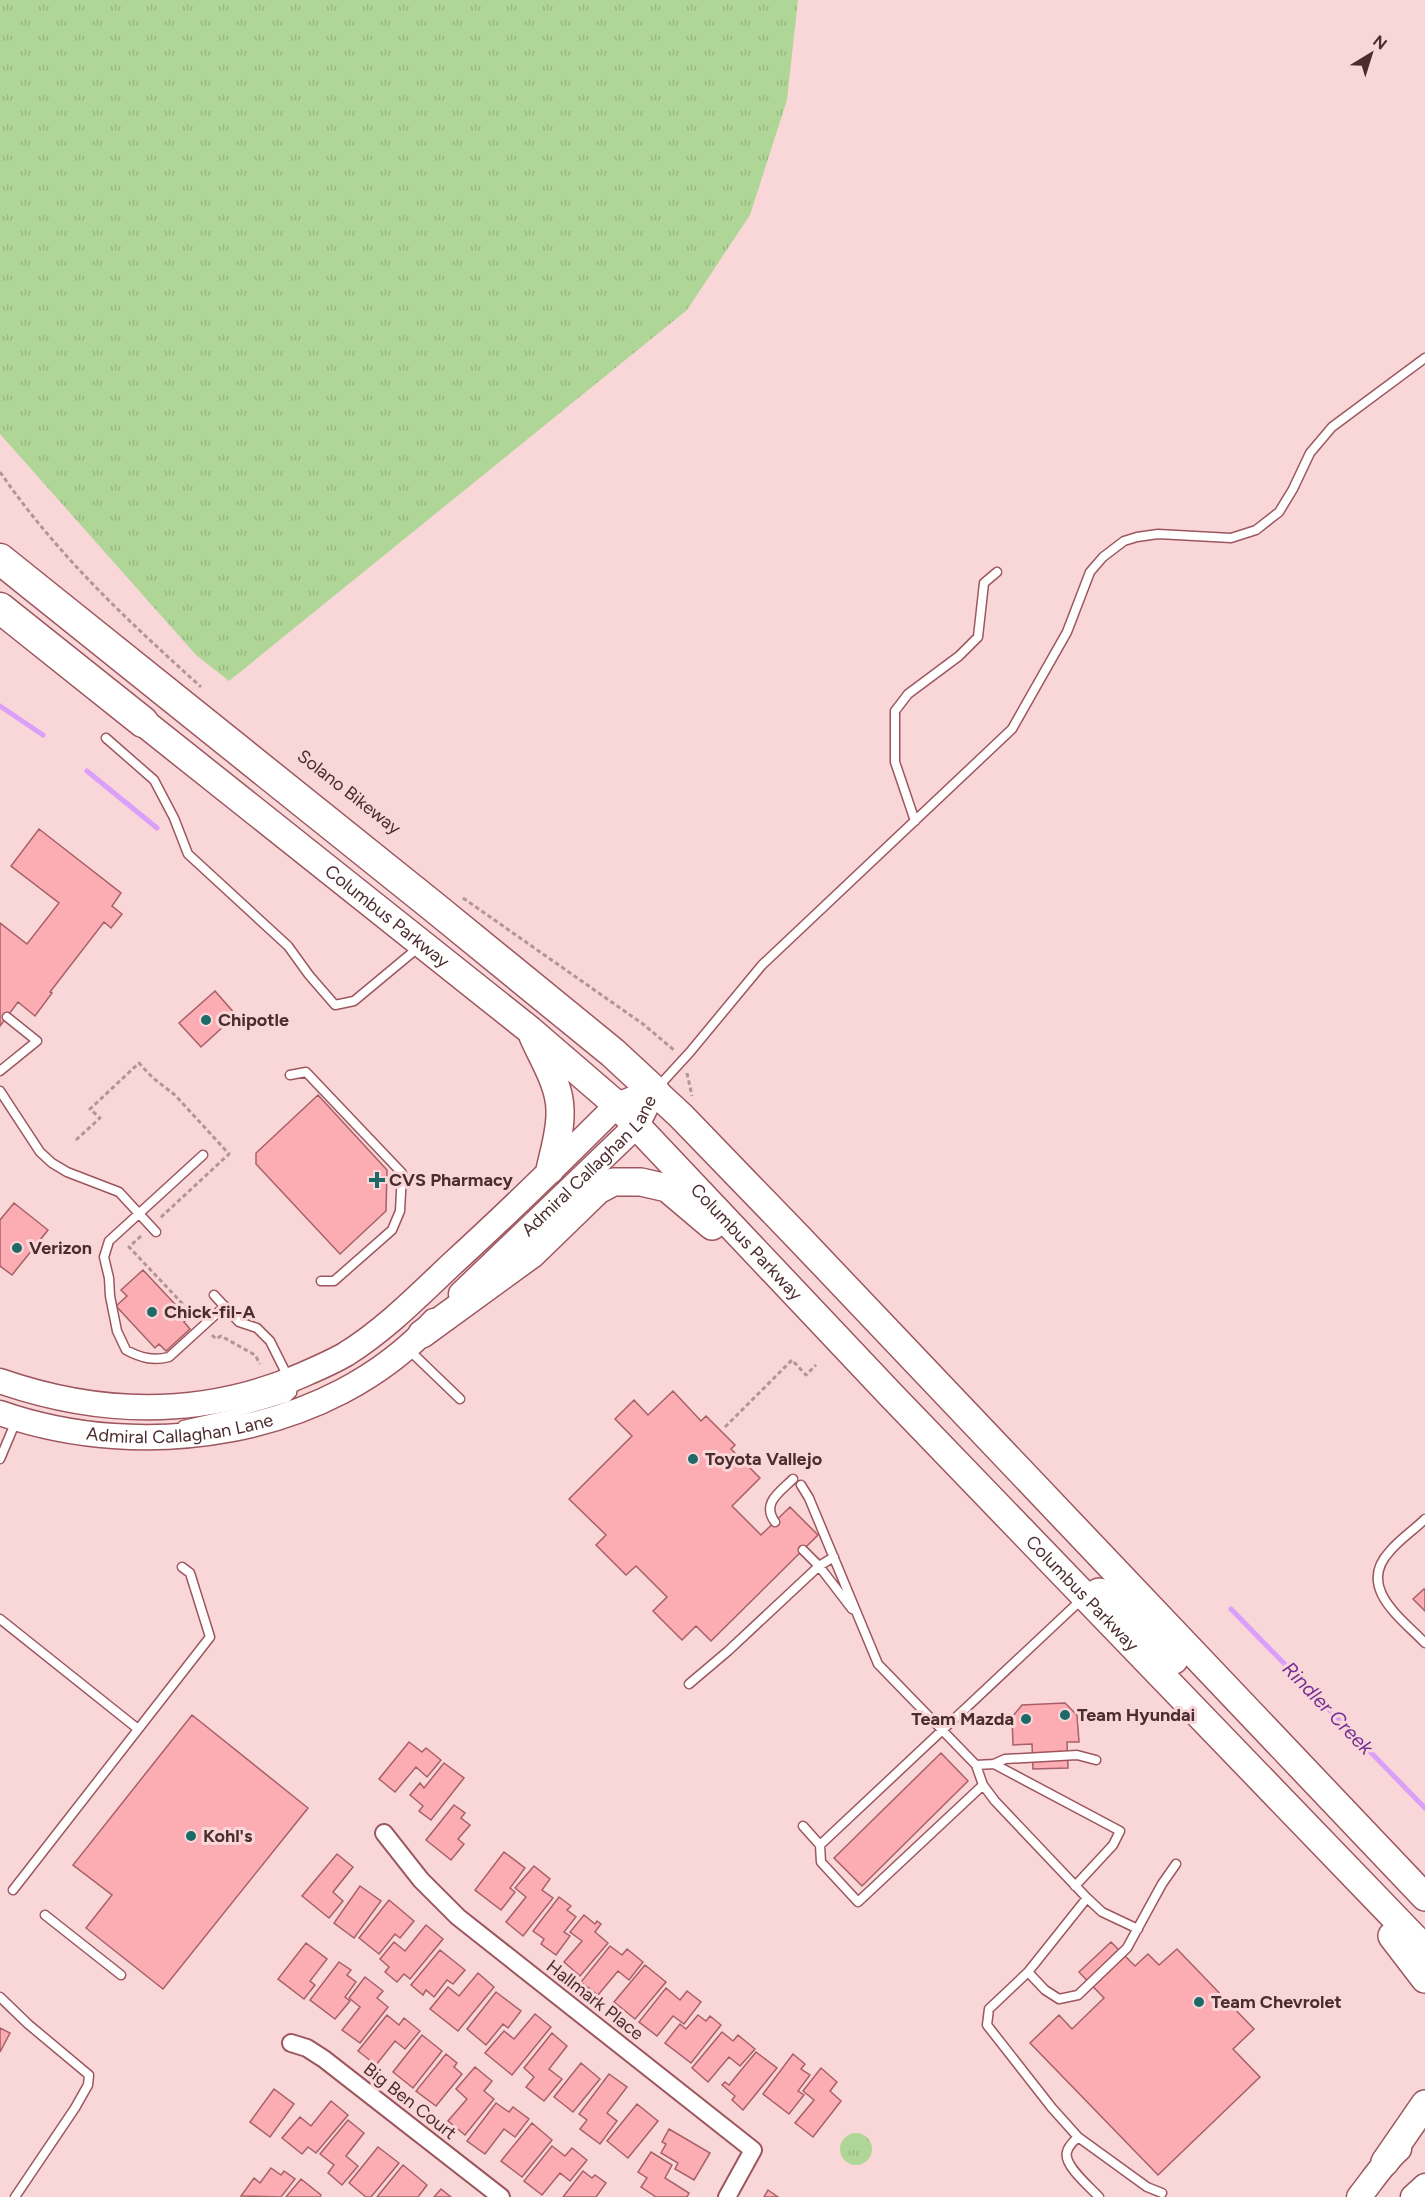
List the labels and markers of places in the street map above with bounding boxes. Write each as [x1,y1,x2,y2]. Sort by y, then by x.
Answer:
place label: Chipotle [218,1009,289,1031]
marker: Chipotle [199,1013,213,1027]
place label: CVS Pharmacy [389,1169,514,1191]
marker: CVS Pharmacy [370,1173,384,1187]
place label: Verizon [29,1237,92,1259]
marker: Verizon [10,1241,24,1255]
place label: Chick-fil-A [164,1301,255,1323]
marker: Chick-fil-A [145,1305,159,1319]
place label: Toyota Vallejo [705,1448,822,1470]
marker: Toyota Vallejo [686,1452,700,1466]
place label: Team Hyundai [1077,1704,1195,1726]
place label: Team Mazda [911,1708,1014,1730]
marker: Team Hyundai [1058,1708,1072,1722]
marker: Team Mazda [1019,1712,1033,1726]
place label: Kohl's [203,1825,253,1847]
marker: Kohl's [184,1829,198,1843]
place label: Team Chevrolet [1211,1991,1342,2013]
marker: Team Chevrolet [1192,1995,1206,2009]

